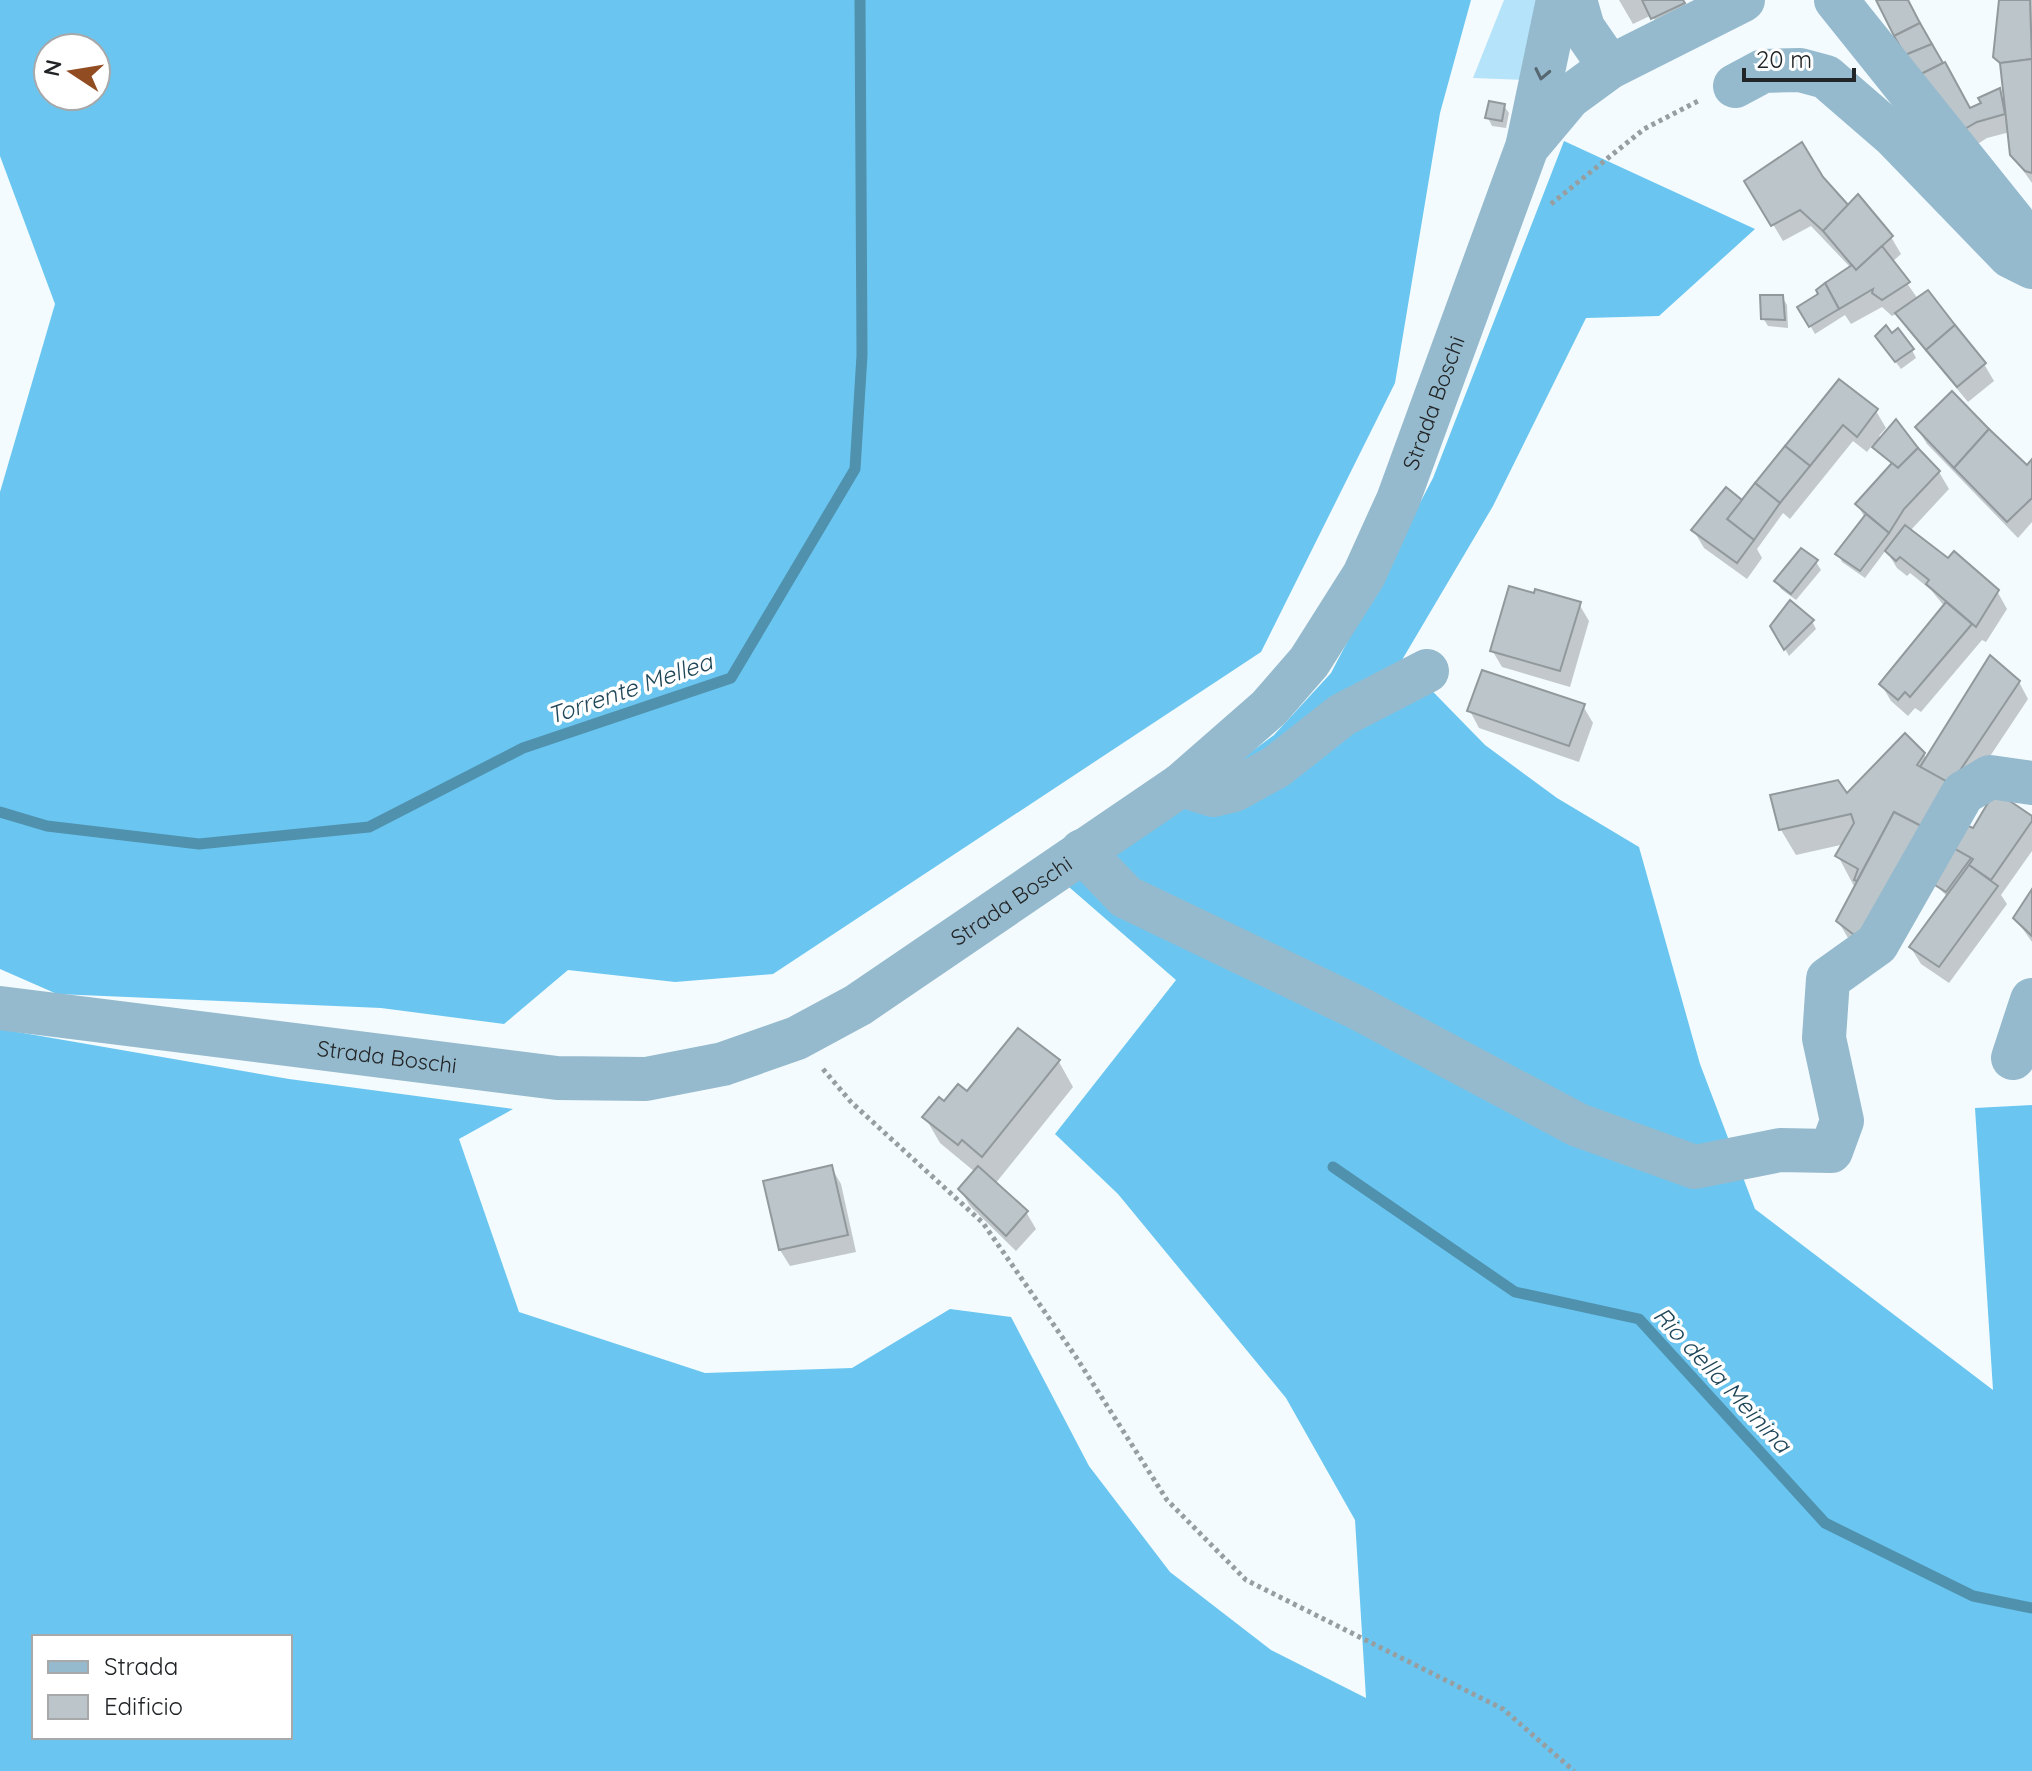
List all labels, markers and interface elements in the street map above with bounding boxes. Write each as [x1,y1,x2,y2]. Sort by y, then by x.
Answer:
north arrow [32,32,112,112]
scale bar [1744,32,1854,82]
text: 20 m [1756,44,1812,74]
text: N [37,57,68,79]
one-way arrow [1535,67,1552,80]
street label: Strada Boschi [1396,332,1471,474]
water label: Torrente Mellea [543,645,717,730]
street label: Strada Boschi [945,849,1077,952]
street label: Strada Boschi [315,1034,458,1079]
water label: Rio della Meinina [1647,1300,1799,1460]
legend [32,1635,292,1739]
text: Strada [104,1651,178,1681]
text: Edificio [104,1691,183,1721]

